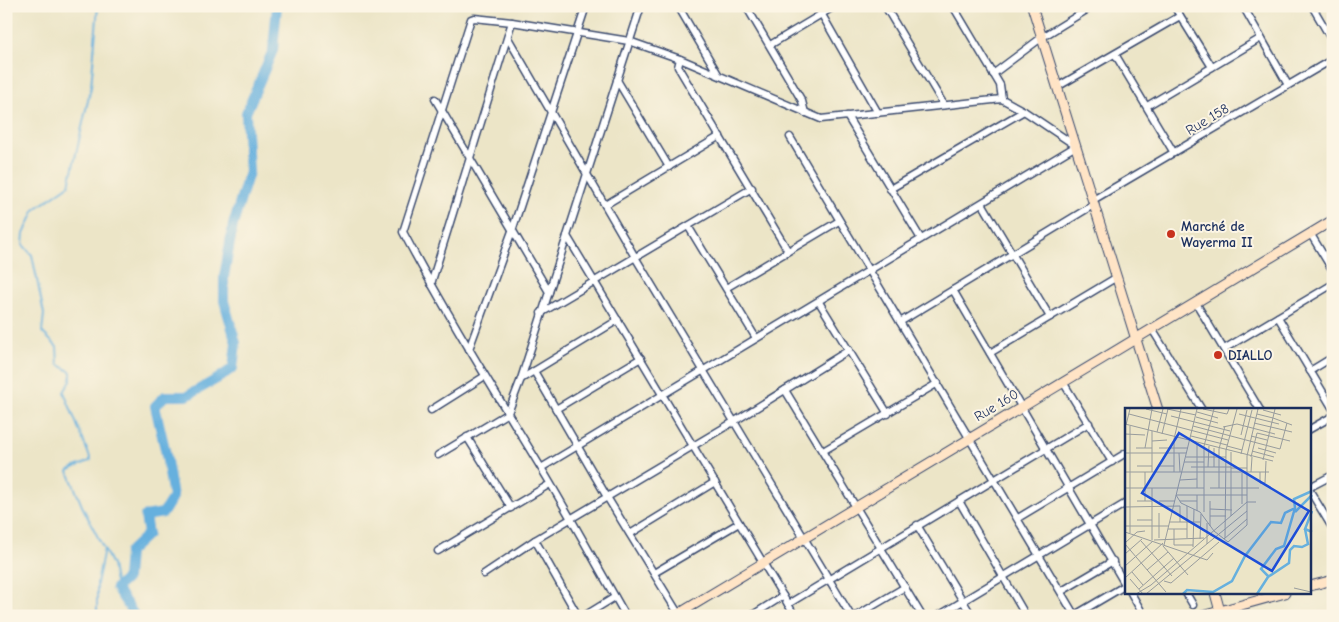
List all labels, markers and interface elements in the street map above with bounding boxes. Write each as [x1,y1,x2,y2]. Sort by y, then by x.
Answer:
street label: Rue 158 [1183,100,1232,139]
place label: Marché de Wayerma II [1181,218,1253,251]
marker: Marché de Wayerma II [1165,228,1177,240]
place label: DIALLO [1228,347,1273,364]
marker: DIALLO [1212,349,1224,361]
street label: Rue 160 [971,386,1022,425]
inset map [1125,408,1312,594]

